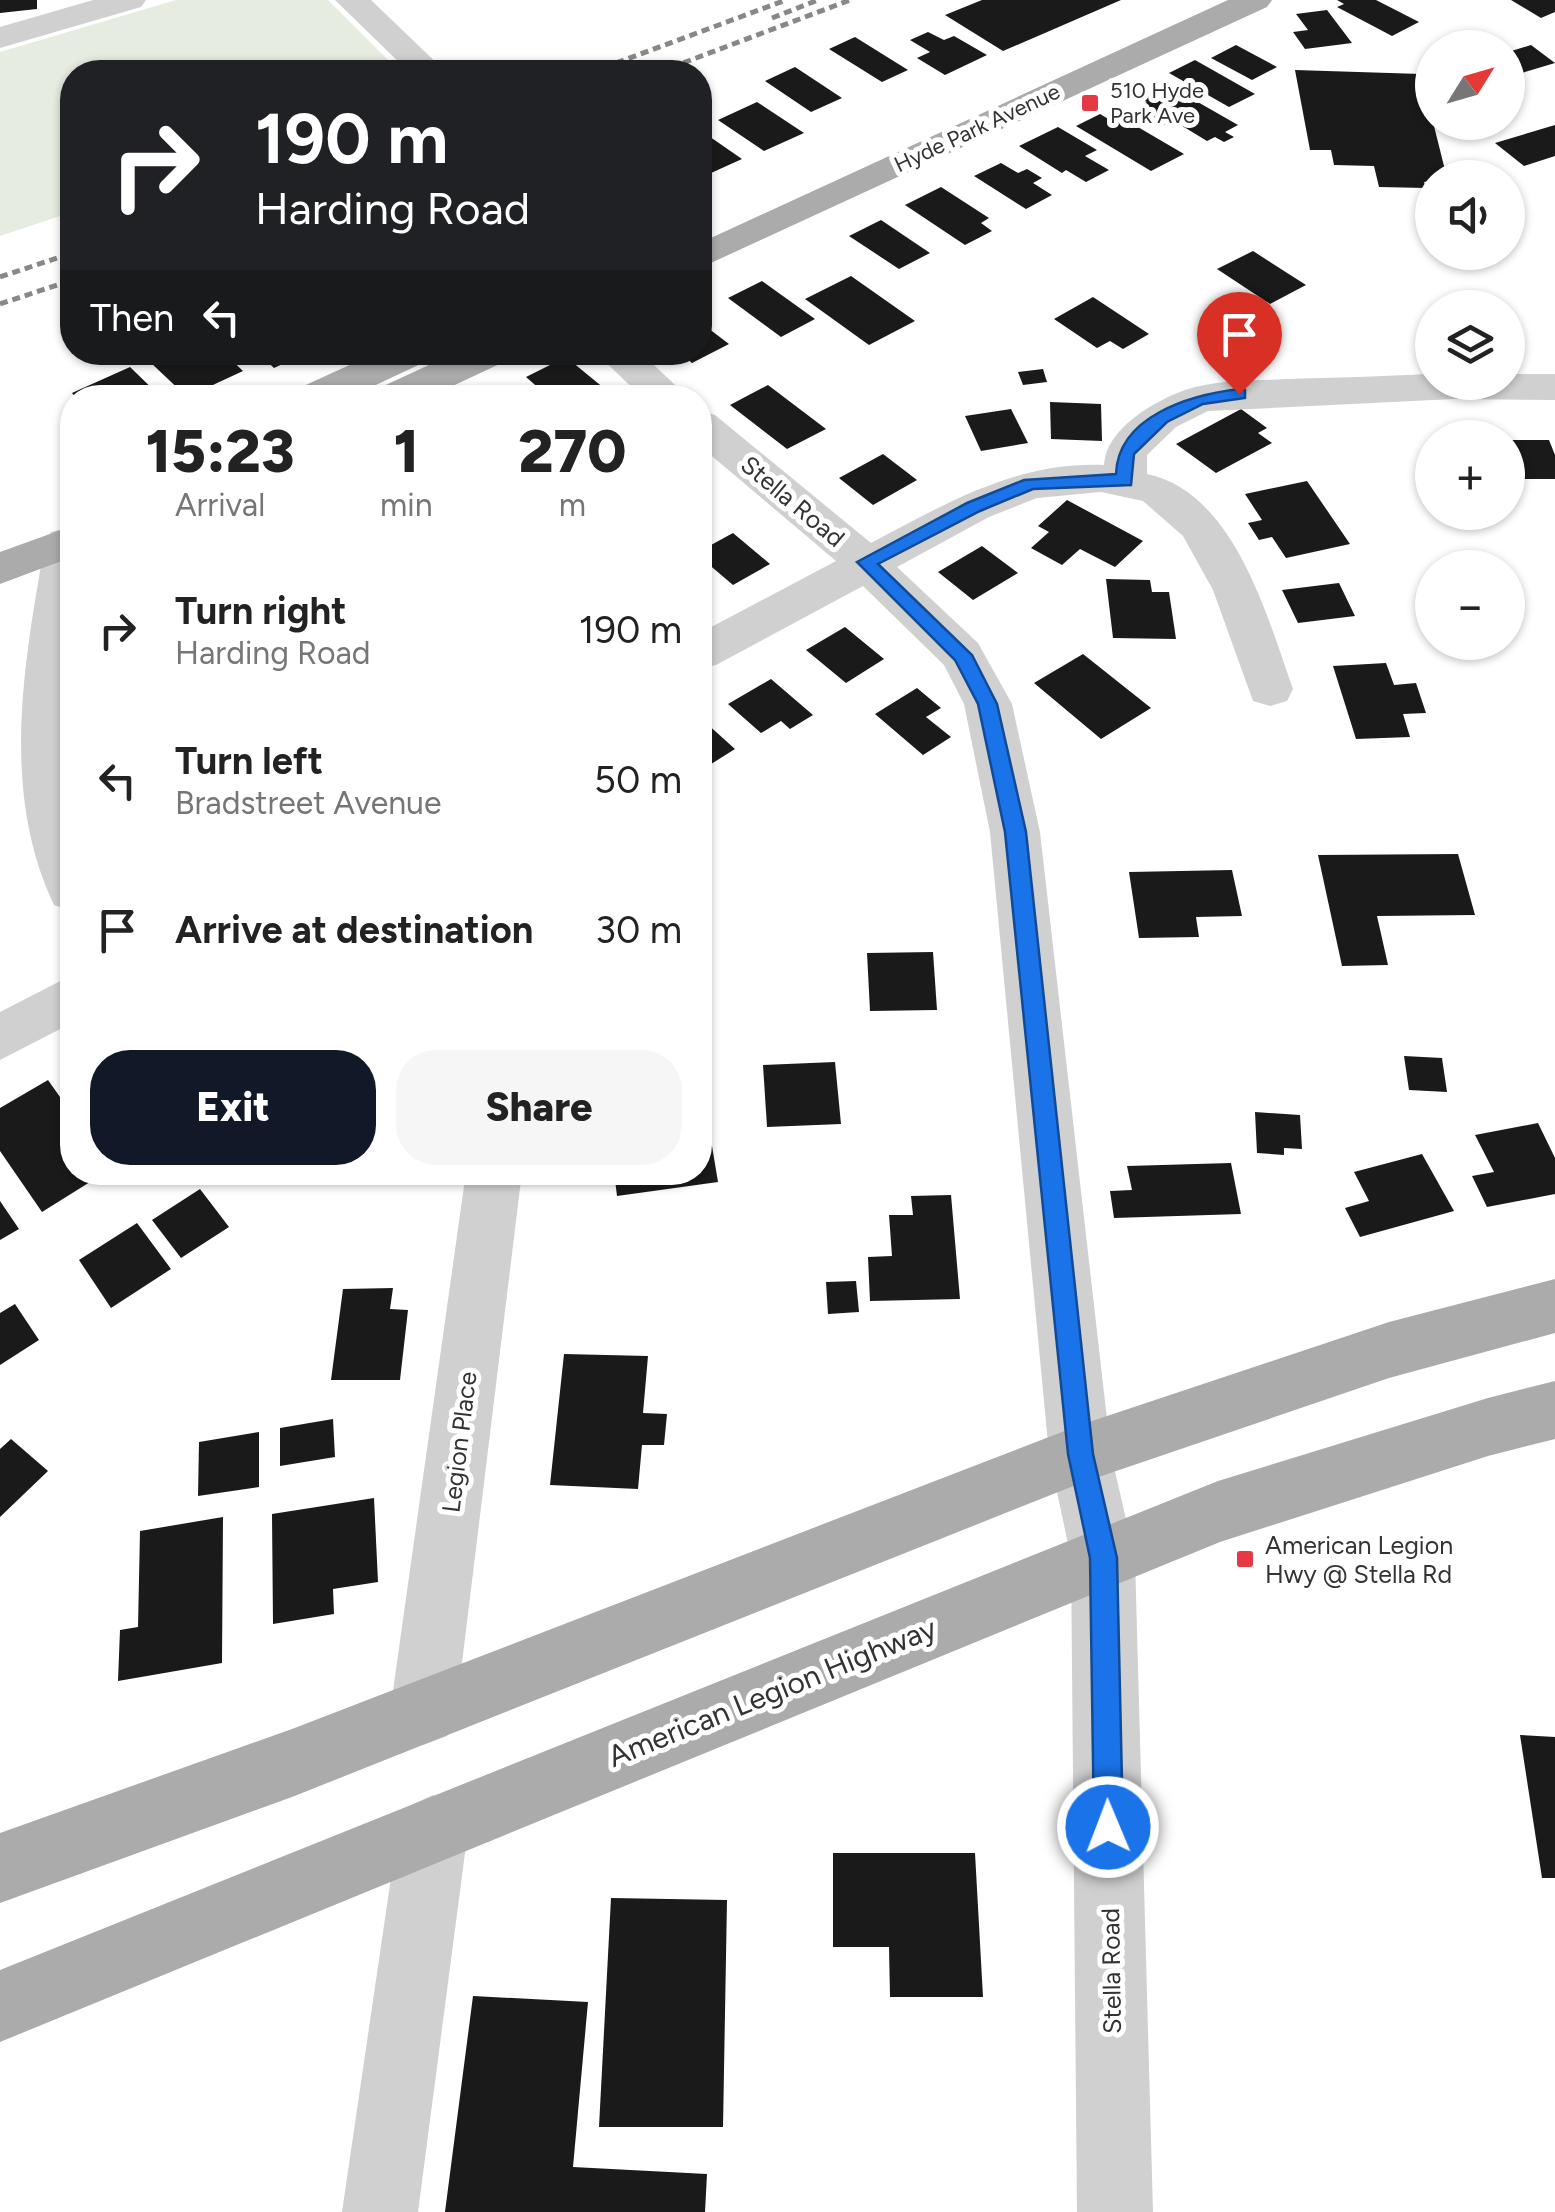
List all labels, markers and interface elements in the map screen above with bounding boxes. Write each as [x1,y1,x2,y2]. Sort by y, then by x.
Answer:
north arrow [1415,30,1525,140]
map controls [1415,30,1525,660]
place label: 510 Hyde Park Ave [1110,77,1204,129]
street label: Hyde Park Avenue [890,78,1064,178]
marker: 510 Hyde Park Ave [1079,92,1101,114]
text: 190 m [255,96,448,181]
icon: right [90,100,220,230]
button: sound [1415,160,1525,270]
text: Harding Road [255,181,530,235]
icon: left [194,290,249,345]
button: layers [1415,290,1525,400]
pin [1197,292,1282,395]
text: Then [90,295,174,341]
icon: arrive [1212,307,1267,362]
text: 15:23 [146,415,295,487]
text: 1 [394,415,419,487]
text: 270 [518,415,626,487]
button: + [1415,420,1525,530]
street label: Stella Road [735,449,851,553]
text: Arrival [175,486,265,524]
text: min [380,486,433,524]
text: m [559,486,586,524]
button: − [1415,550,1525,660]
text: Turn right [175,588,347,634]
icon: right [90,603,145,658]
text: 190 m [579,607,682,653]
text: Harding Road [175,634,371,672]
text: Turn left [175,738,323,784]
icon: left [90,753,145,808]
text: 50 m [594,757,682,803]
text: Bradstreet Avenue [175,784,441,822]
icon: arrive [90,903,145,958]
text: Arrive at destination [175,907,533,953]
text: 30 m [595,907,682,953]
button: Exit [90,1050,376,1165]
button: Share [396,1050,682,1165]
street label: Legion Place [435,1370,483,1514]
place label: American Legion Hwy @ Stella Rd [1265,1530,1453,1589]
marker: American Legion Hwy @ Stella Rd [1234,1548,1256,1570]
street label: American Legion Highway [602,1609,942,1775]
position arrow [1056,1775,1160,1879]
street label: Stella Road [1095,1908,1127,2034]

